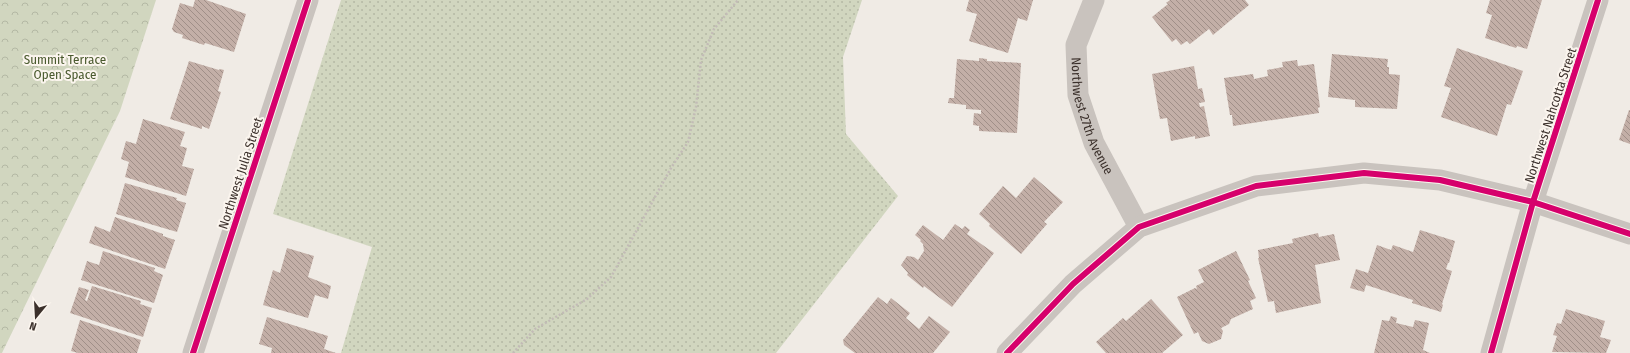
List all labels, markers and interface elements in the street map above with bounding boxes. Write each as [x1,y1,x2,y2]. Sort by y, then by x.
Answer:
street label: Northwest Nahcotta Street [1522,45,1580,185]
park label: Summit Terrace Open Space [24,52,106,82]
street label: Northwest 27th Avenue [1068,57,1116,177]
street label: Northwest Julia Street [215,115,266,231]
north arrow [16,297,56,337]
text: N [28,319,38,333]

